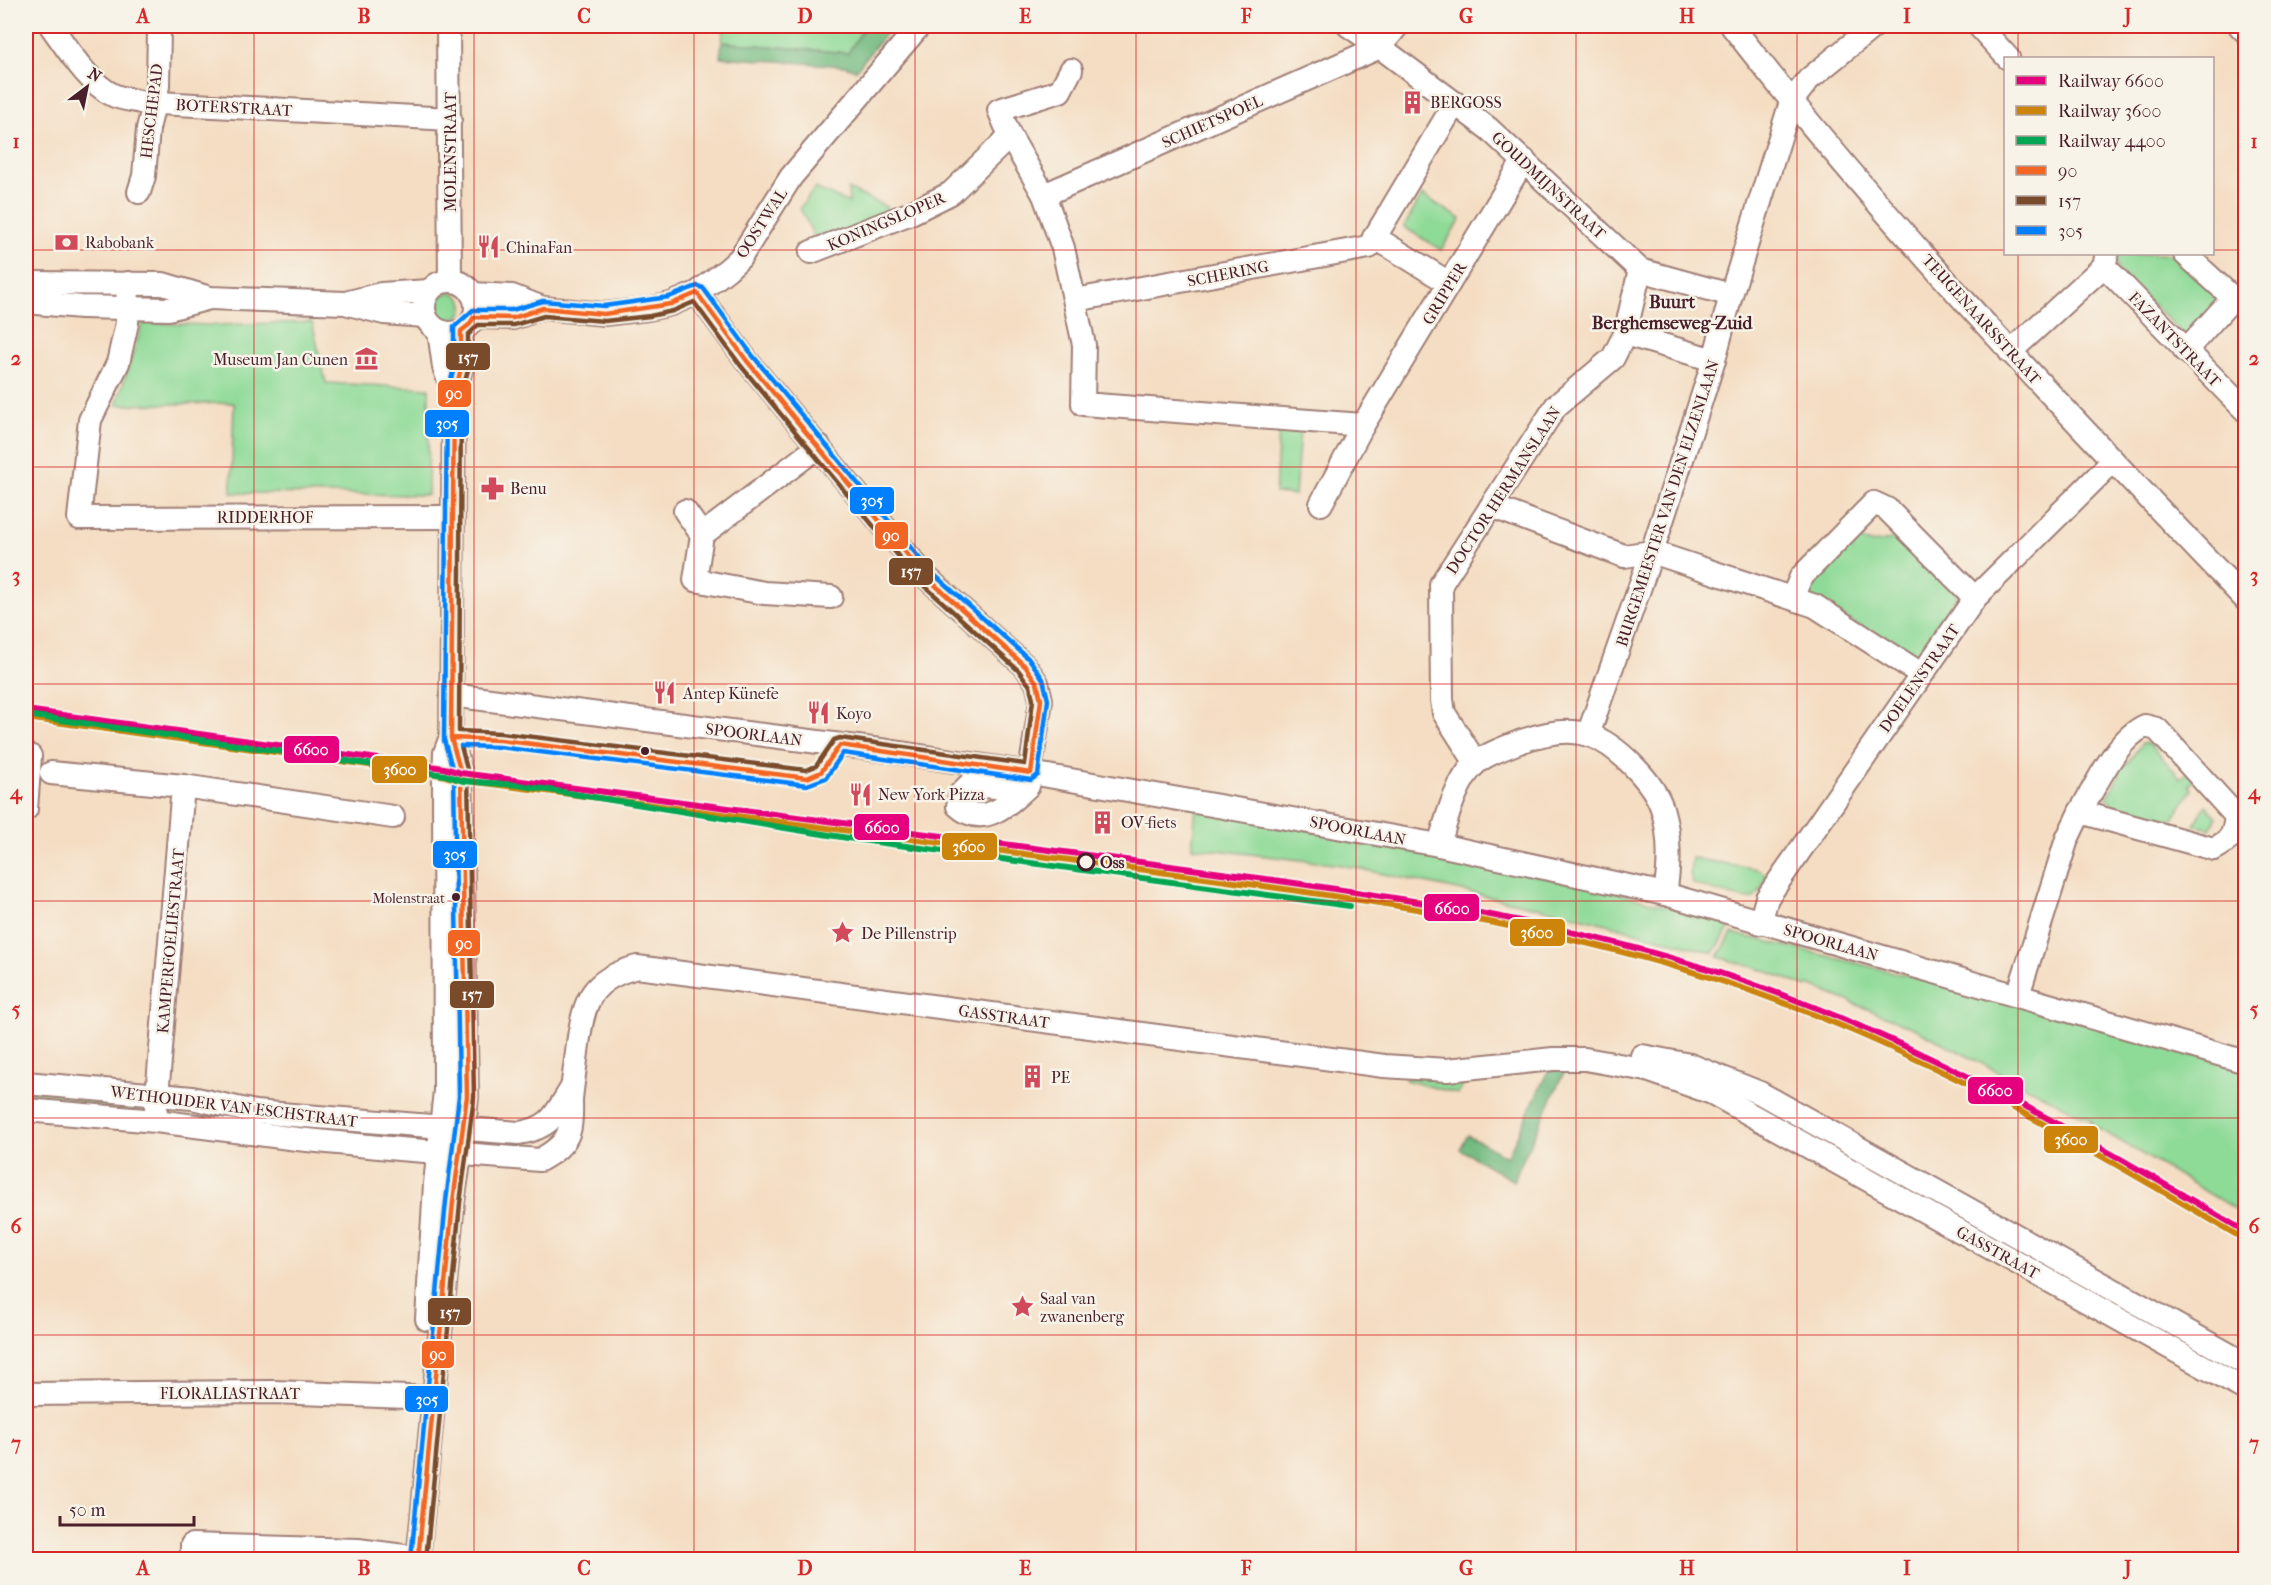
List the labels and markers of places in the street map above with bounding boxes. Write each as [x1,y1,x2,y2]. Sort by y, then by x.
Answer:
building icon: BERGOSS [1399,89,1425,115]
place label: BERGOSS [1430,93,1502,112]
bank icon: Rabobank [54,229,80,255]
place label: Rabobank [85,233,155,252]
restaurant icon: ChinaFan [475,234,501,260]
place label: ChinaFan [506,238,573,257]
museum icon: Museum Jan Cunen [353,346,379,372]
place label: Museum Jan Cunen [213,350,349,369]
pharmacy icon: Benu [479,475,505,501]
place label: Benu [510,479,546,498]
restaurant icon: Antep Künefe [652,680,678,706]
place label: Antep Künefe [682,684,779,703]
restaurant icon: Koyo [805,700,831,726]
place label: Koyo [836,704,871,723]
unlabelled marker [639,745,651,757]
restaurant icon: New York Pizza [847,781,873,807]
place label: New York Pizza [878,785,985,804]
building icon: OV-fiets [1090,809,1116,835]
place label: OV-fiets [1121,813,1176,832]
marker: Oss [1077,853,1095,871]
place label: Oss [1100,853,1125,872]
place label: Molenstraat [372,890,445,907]
marker: Molenstraat [450,891,462,903]
place icon: De Pillenstrip [830,920,856,946]
place label: De Pillenstrip [861,924,957,943]
building icon: PE [1020,1064,1046,1090]
place label: PE [1051,1068,1071,1087]
place label: Saal van zwanenberg [1040,1289,1125,1326]
place icon: Saal van zwanenberg [1009,1294,1035,1320]

